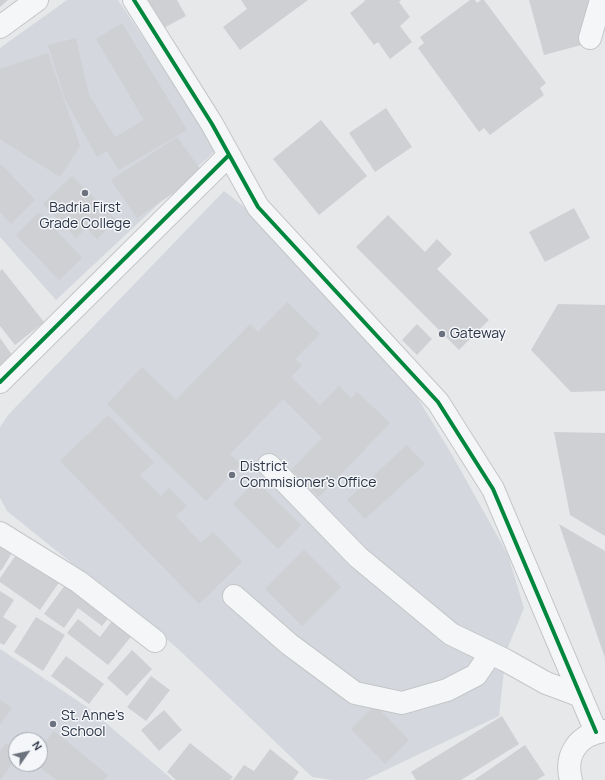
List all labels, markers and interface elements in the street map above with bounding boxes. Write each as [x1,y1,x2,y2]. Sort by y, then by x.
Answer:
marker: Badria First Grade College [80,188,90,198]
place label: Badria First Grade College [39,200,131,232]
place label: Gateway [450,326,506,342]
marker: Gateway [437,329,447,339]
place label: District Commisioner's Office [240,459,376,492]
marker: District Commisioner's Office [227,470,237,480]
place label: St. Anne's School [61,708,124,740]
marker: St. Anne's School [48,719,58,729]
north arrow [8,732,48,772]
text: N [29,738,46,753]

